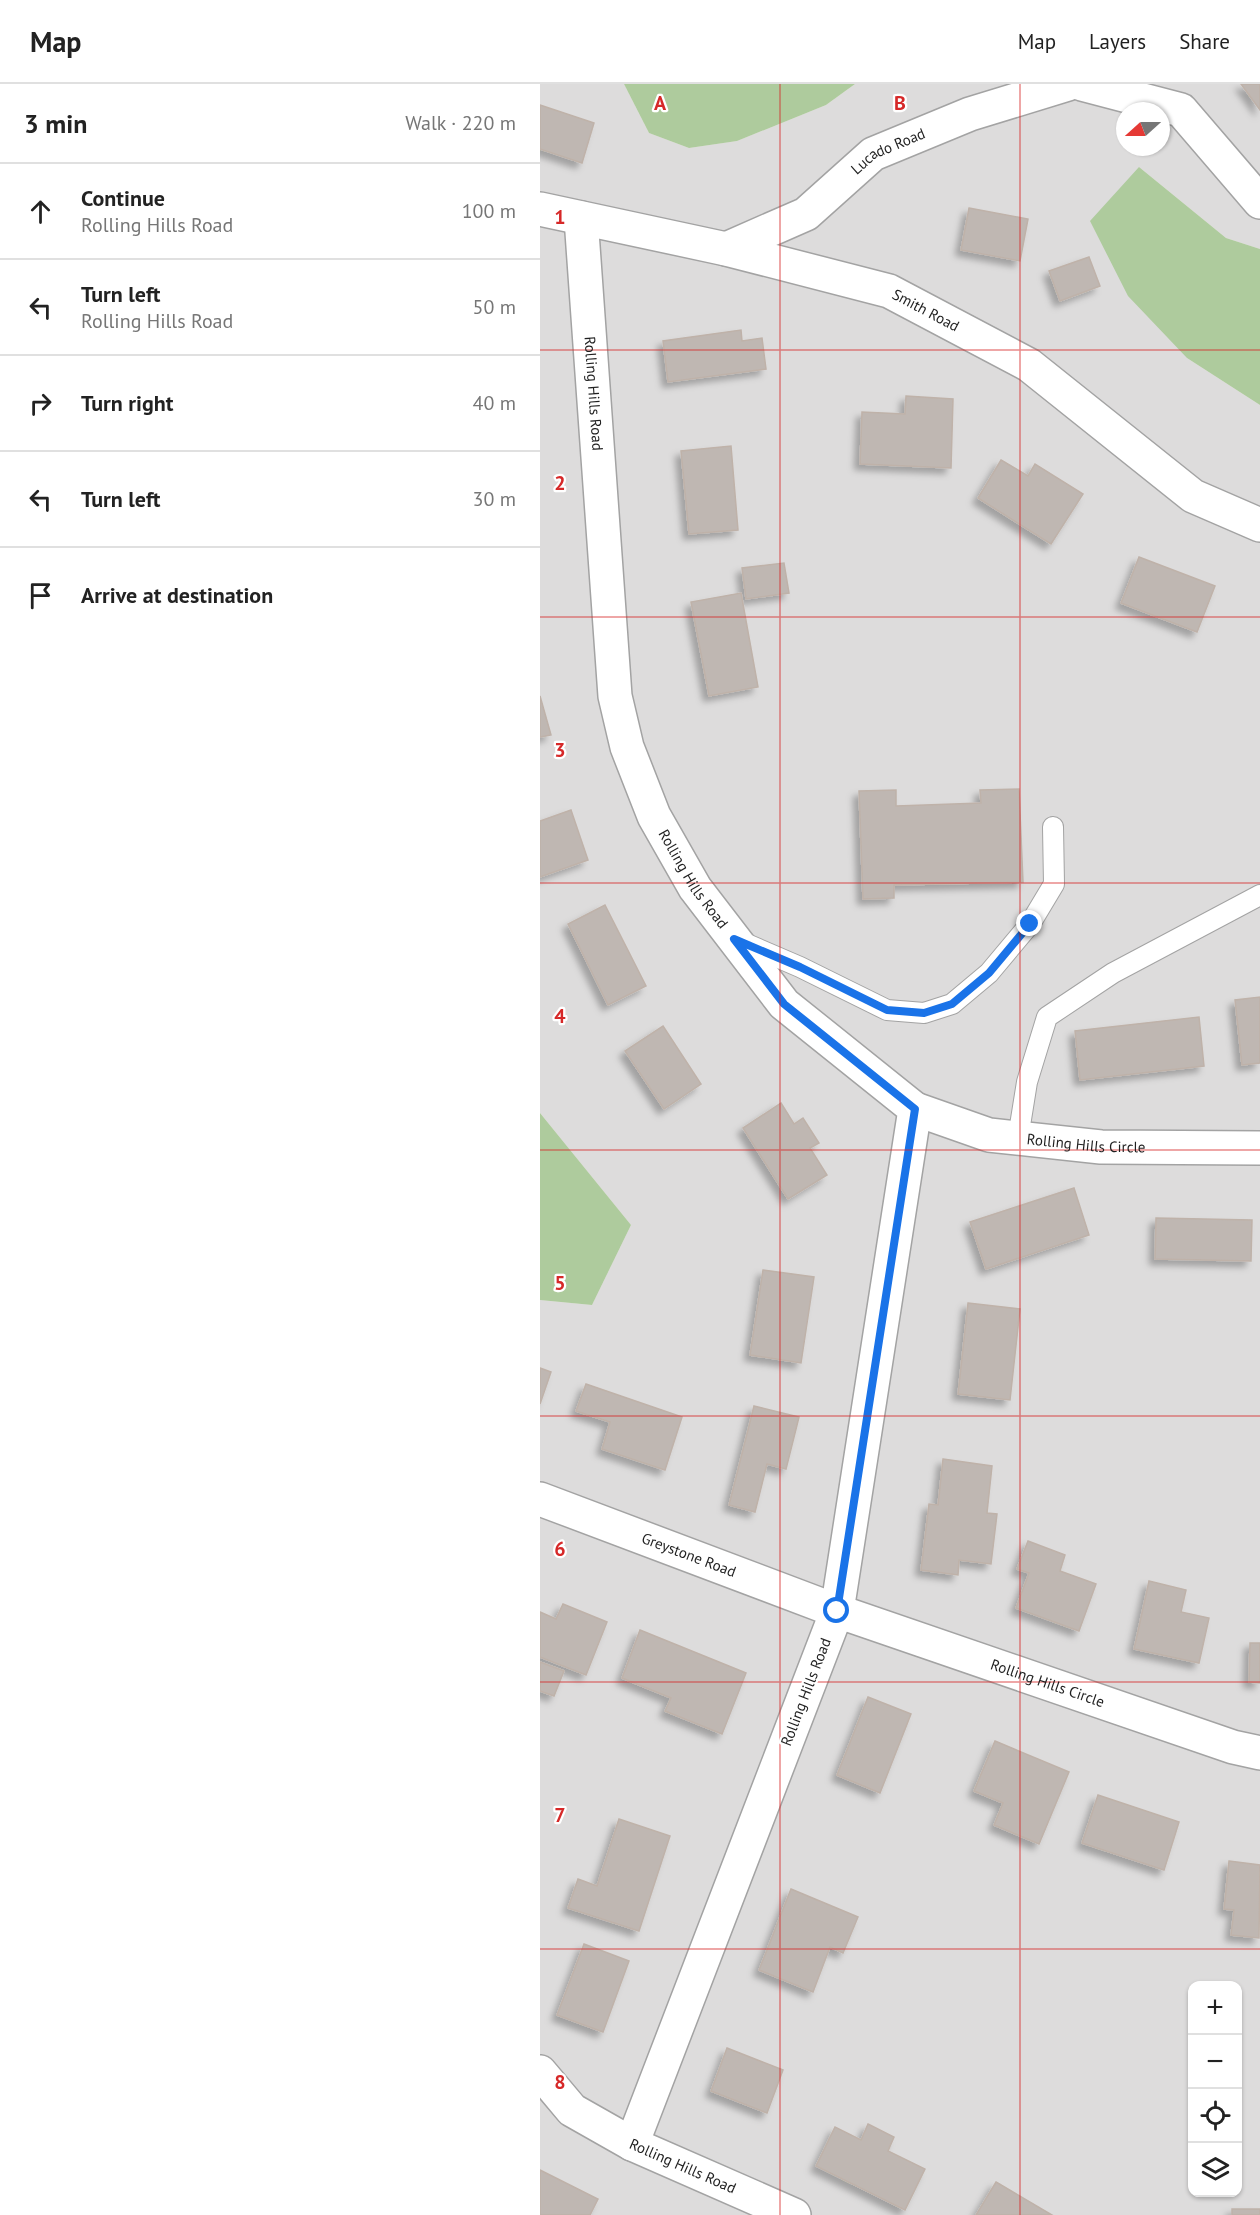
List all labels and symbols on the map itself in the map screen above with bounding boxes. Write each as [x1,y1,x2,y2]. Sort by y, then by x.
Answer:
text: A [654,90,667,116]
text: B [894,90,906,116]
north arrow [1116,102,1170,156]
street label: Lucado Road [847,124,928,178]
text: 1 [554,204,566,230]
street label: Smith Road [889,284,963,335]
street label: Rolling Hills Road [580,336,608,451]
text: 2 [554,470,566,496]
text: 3 [554,737,566,763]
street label: Rolling Hills Road [655,826,733,932]
route end [1016,910,1042,936]
text: 4 [554,1003,566,1029]
street label: Rolling Hills Circle [1026,1129,1146,1156]
text: 5 [554,1270,566,1296]
street label: Greystone Road [639,1528,739,1581]
text: 6 [554,1536,566,1562]
route start [823,1597,849,1623]
street label: Rolling Hills Road [776,1635,835,1749]
street label: Rolling Hills Circle [988,1654,1107,1711]
text: 7 [554,1802,566,1828]
text: 8 [554,2069,566,2095]
street label: Rolling Hills Road [627,2134,739,2197]

